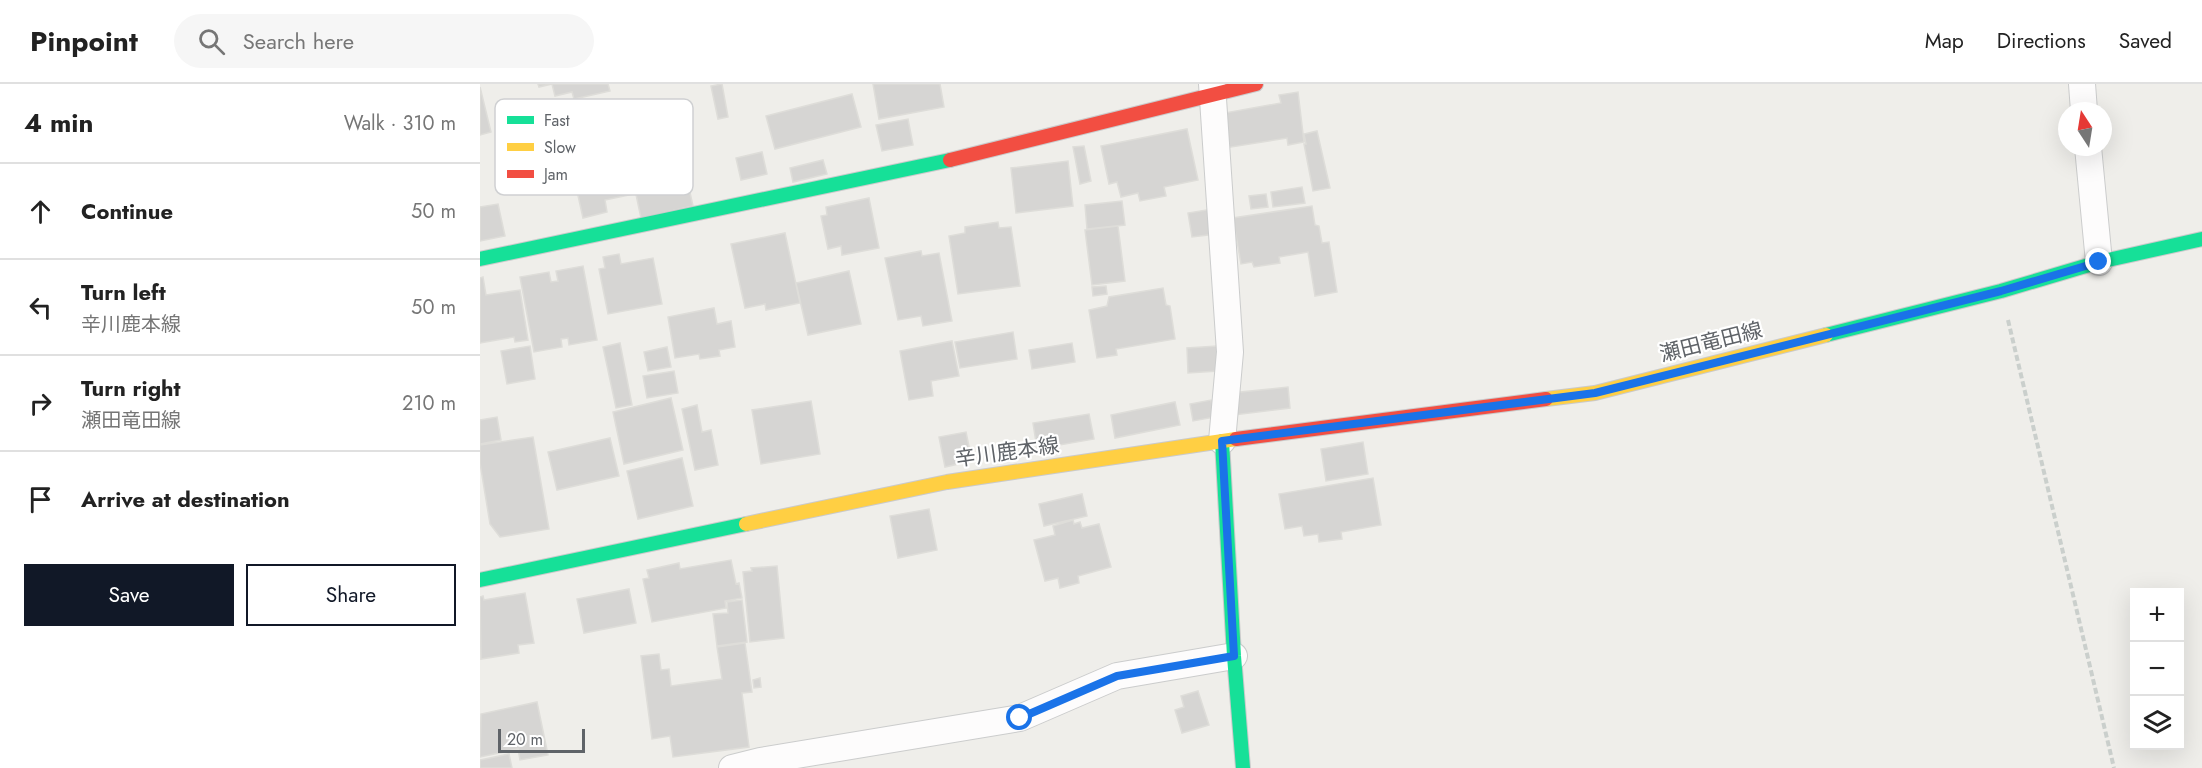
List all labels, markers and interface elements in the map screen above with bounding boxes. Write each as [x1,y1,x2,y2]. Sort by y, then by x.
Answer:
search box [174,14,594,68]
text: Pinpoint [30,21,138,62]
icon: search [195,25,228,58]
text: Search here [243,25,354,57]
text: Map [1925,26,1964,56]
text: Directions [1997,26,2086,56]
text: Saved [2119,26,2172,56]
legend [495,99,693,195]
north arrow [2058,102,2112,156]
text: 4 min [24,104,93,142]
text: Walk · 310 m [344,109,456,138]
text: Fast [544,109,570,132]
text: Slow [544,136,576,159]
text: Jam [542,163,568,186]
icon: ahead [24,195,57,228]
text: Continue [81,195,173,227]
text: 50 m [411,197,456,226]
route end [2085,248,2111,274]
text: Turn left [81,276,166,308]
icon: left [24,291,57,324]
text: 50 m [411,293,456,322]
text: 辛川鹿本線 [81,310,181,339]
street label: 瀬田竜田線 [1656,315,1766,369]
text: Turn right [81,372,181,404]
icon: right [24,387,57,420]
text: 210 m [402,389,456,418]
text: 瀬田竜田線 [81,406,181,435]
street label: 辛川鹿本線 [953,430,1061,474]
icon: arrive [24,483,57,516]
text: Arrive at destination [81,483,290,515]
button: Save [24,564,234,626]
button: Share [246,564,456,626]
map controls [2130,588,2184,750]
button: + [2130,588,2184,642]
button: − [2130,642,2184,696]
button: layers [2130,696,2184,750]
route start [1006,704,1032,730]
scale bar [498,726,585,754]
text: 20 m [507,728,543,751]

